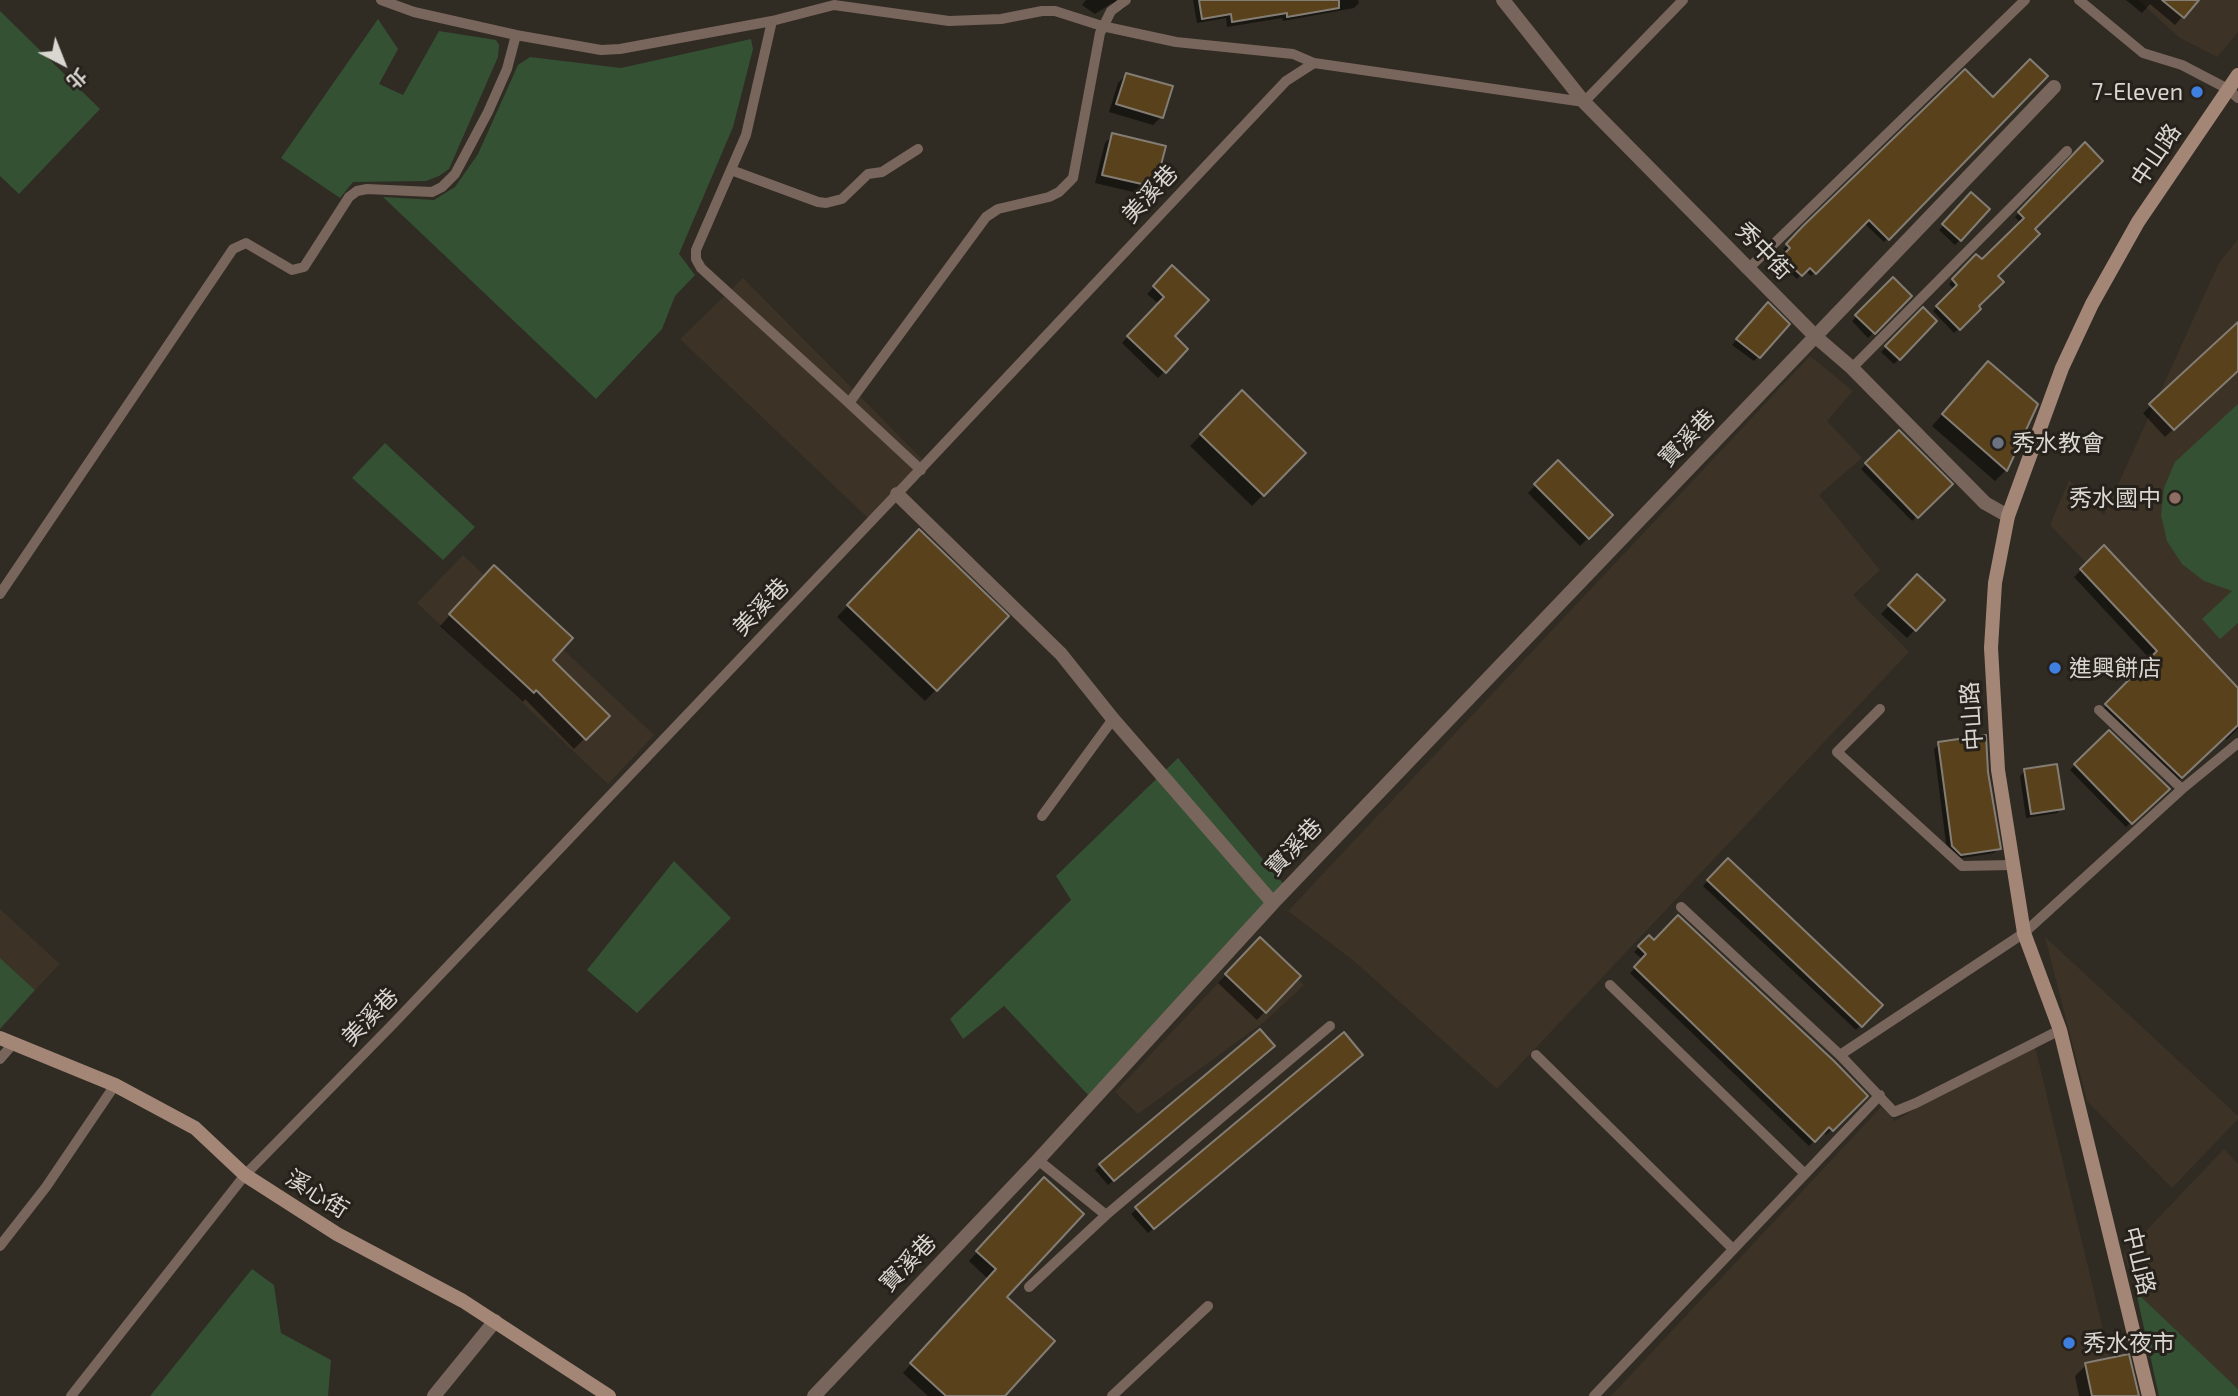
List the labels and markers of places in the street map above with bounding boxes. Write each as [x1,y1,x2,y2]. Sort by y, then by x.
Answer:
place label: 7-Eleven [2092,78,2183,106]
marker: 7-Eleven [2189,84,2205,100]
place label: 秀水教會 [2012,429,2104,457]
marker: 秀水教會 [1990,435,2006,451]
place label: 秀水國中 [2069,484,2161,512]
marker: 秀水國中 [2167,490,2183,506]
place label: 進興餅店 [2069,654,2161,682]
marker: 進興餅店 [2047,660,2063,676]
place label: 秀水夜市 [2083,1329,2175,1357]
marker: 秀水夜市 [2061,1335,2077,1351]

